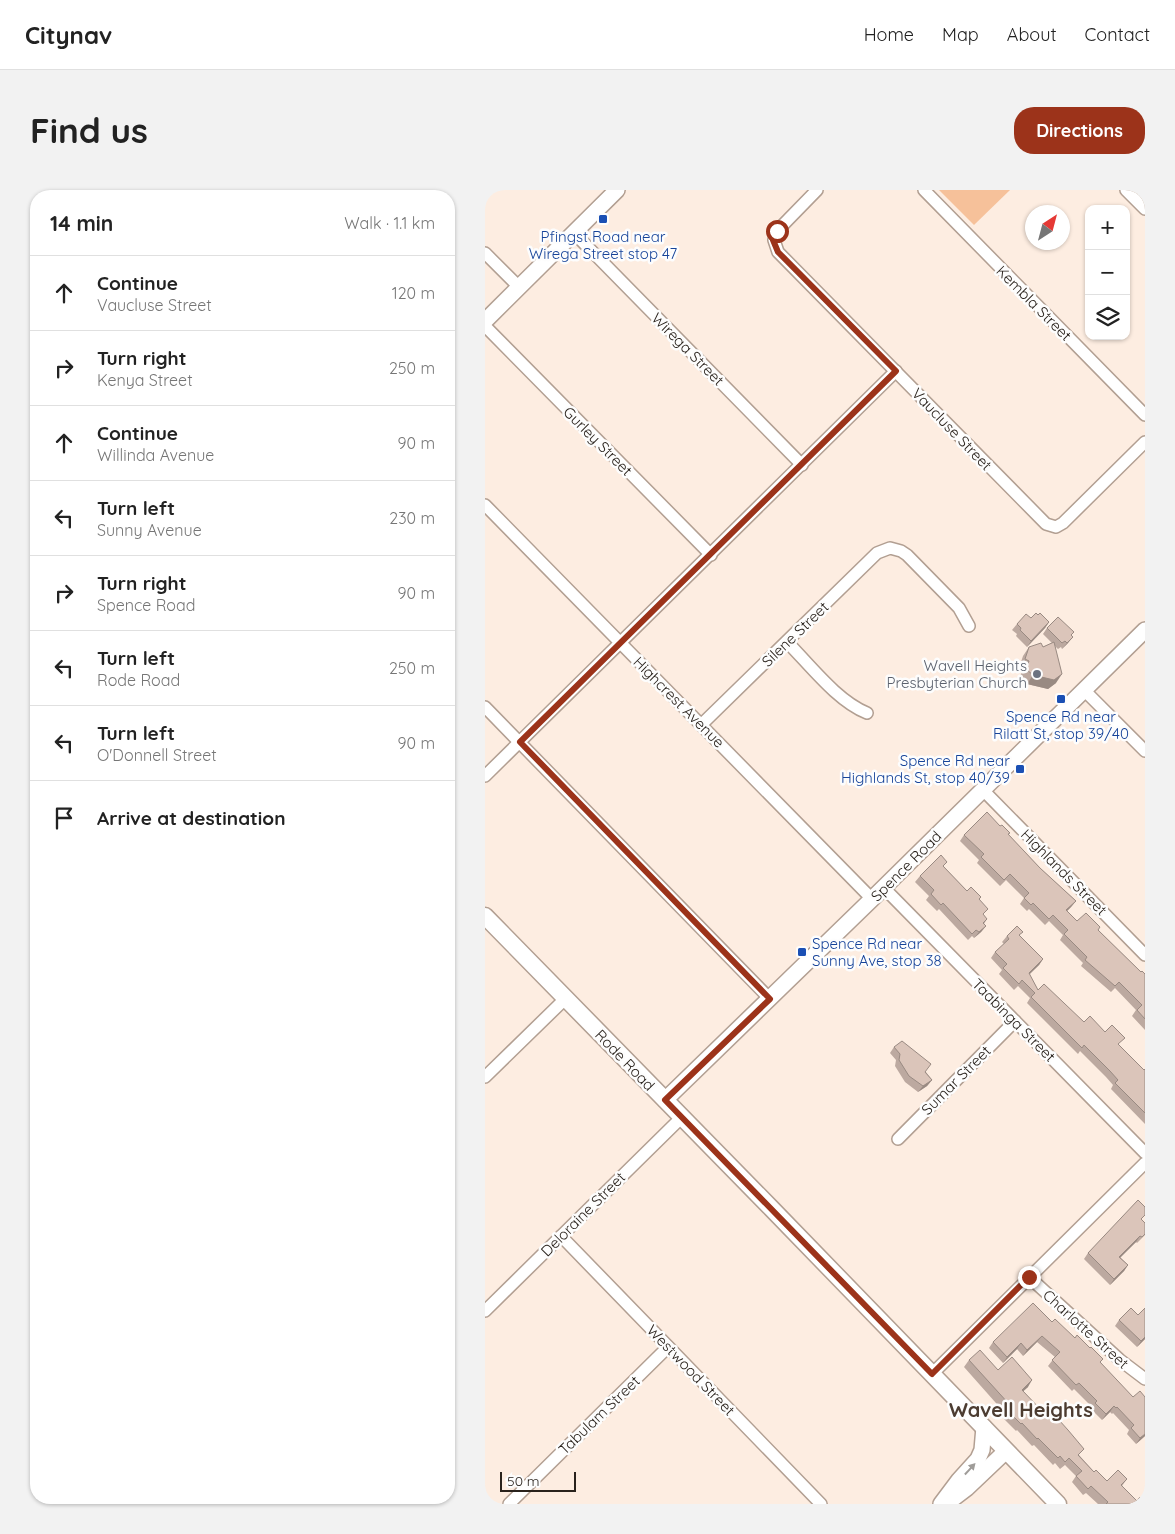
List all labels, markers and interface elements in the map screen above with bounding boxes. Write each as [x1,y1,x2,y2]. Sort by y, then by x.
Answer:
text: Citynav [25,20,112,50]
text: Home [864,23,914,46]
text: Map [942,23,979,46]
text: About [1007,23,1057,46]
text: Contact [1085,23,1150,46]
button: Directions [1014,107,1145,154]
text: Find us [30,108,148,152]
north arrow [1025,205,1070,250]
map controls [1085,205,1130,340]
button: + [1085,205,1130,250]
text: 14 min [50,210,113,236]
text: Walk · 1.1 km [344,213,435,233]
marker: Pfingst Road near Wirega Street stop 47 [597,213,609,225]
route start [766,220,789,243]
place label: Pfingst Road near Wirega Street stop 47 [529,227,678,263]
button: − [1085,250,1130,295]
street label: Kembla Street [992,261,1076,345]
text: Continue [97,271,178,295]
icon: ahead [50,279,78,307]
text: 120 m [392,283,435,303]
text: Vaucluse Street [97,295,212,315]
button: layers [1085,295,1130,340]
street label: Wirega Street [648,309,728,389]
text: Turn right [97,346,186,370]
icon: right [50,354,78,382]
text: 250 m [389,358,435,378]
text: Kenya Street [97,370,193,390]
street label: Vaucluse Street [908,384,996,474]
street label: Gurley Street [559,402,637,480]
text: Continue [97,421,178,445]
icon: ahead [50,429,78,457]
text: 90 m [398,433,435,453]
text: Willinda Avenue [97,445,214,465]
text: Turn left [97,496,175,520]
icon: left [50,504,78,532]
text: 230 m [389,508,435,528]
text: Sunny Avenue [97,520,202,540]
text: Turn right [97,571,186,595]
icon: right [50,579,78,607]
text: 90 m [398,583,435,603]
text: Spence Road [97,595,195,615]
street label: Silene Street [758,597,832,671]
text: Turn left [97,646,175,670]
street label: Highcrest Avenue [629,652,729,752]
icon: left [50,654,78,682]
place label: Wavell Heights Presbyterian Church [887,656,1027,692]
text: 250 m [389,658,435,678]
marker: Wavell Heights Presbyterian Church [1031,668,1043,680]
text: Rode Road [97,670,180,690]
marker: Spence Rd near Rilatt St, stop 39/40 [1055,693,1067,705]
place label: Spence Rd near Rilatt St, stop 39/40 [993,707,1129,743]
text: Turn left [97,721,175,745]
icon: left [50,729,78,757]
text: 90 m [398,733,435,753]
text: O'Donnell Street [97,745,217,765]
place label: Spence Rd near Highlands St, stop 40/39 [841,751,1010,787]
marker: Spence Rd near Highlands St, stop 40/39 [1014,763,1026,775]
icon: arrive [50,804,78,832]
text: Arrive at destination [97,806,286,830]
street label: Highlands Street [1017,825,1111,919]
street label: Spence Road [867,827,945,905]
place label: Spence Rd near Sunny Ave, stop 38 [812,934,942,970]
marker: Spence Rd near Sunny Ave, stop 38 [796,946,808,958]
street label: Taabinga Street [968,974,1060,1066]
street label: Rode Road [591,1025,659,1095]
street label: Sumar Street [917,1041,995,1119]
street label: Deloraine Street [537,1168,629,1260]
route end [1018,1266,1041,1289]
street label: Charlotte Street [1039,1285,1133,1373]
street label: Westwood Street [643,1321,739,1419]
street label: Tabulam Street [554,1371,644,1459]
district label: Wavell Heights [949,1397,1093,1422]
one-way arrow [964,1463,976,1475]
scale bar [500,1469,576,1492]
text: 50 m [507,1472,540,1490]

